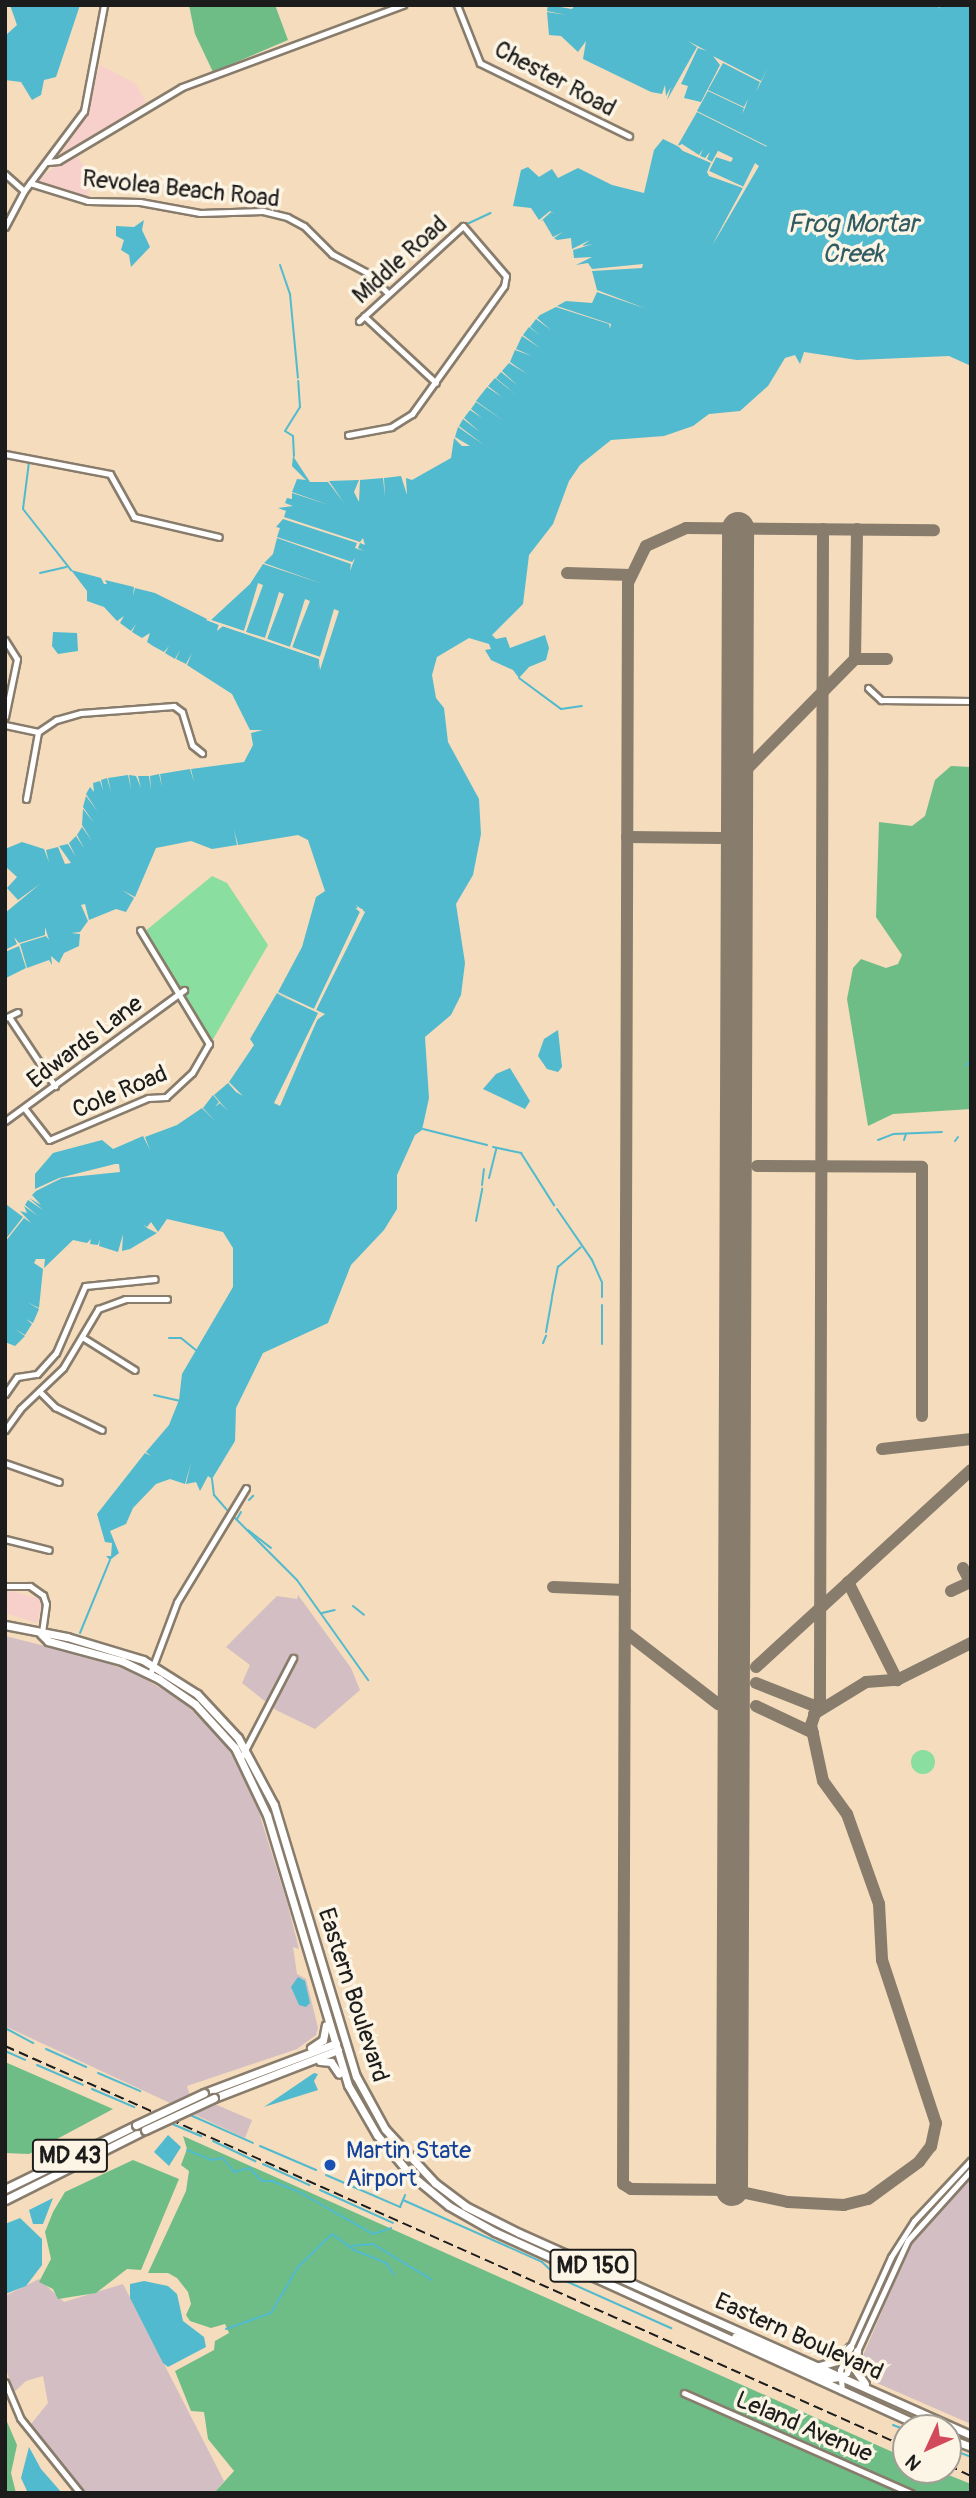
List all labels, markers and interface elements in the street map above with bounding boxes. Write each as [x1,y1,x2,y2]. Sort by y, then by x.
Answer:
street label: Chester Road [489,35,621,123]
street label: Revolea Beach Road [81,164,281,214]
water label: Frog Mortar Creek [788,209,918,270]
street label: Middle Road [347,210,453,310]
street label: Edwards Lane [22,989,148,1095]
street label: Cole Road [68,1059,172,1125]
street label: Eastern Boulevard [311,1904,395,2086]
road number: MD 43 [32,2136,108,2176]
place label: Martin State Airport [346,2137,471,2193]
marker: Martin State Airport [320,2155,340,2175]
road number: MD 150 [549,2246,637,2286]
street label: Eastern Boulevard [710,2287,888,2387]
street label: Leland Avenue [731,2385,877,2469]
north arrow [892,2414,962,2484]
text: N [901,2449,927,2475]

